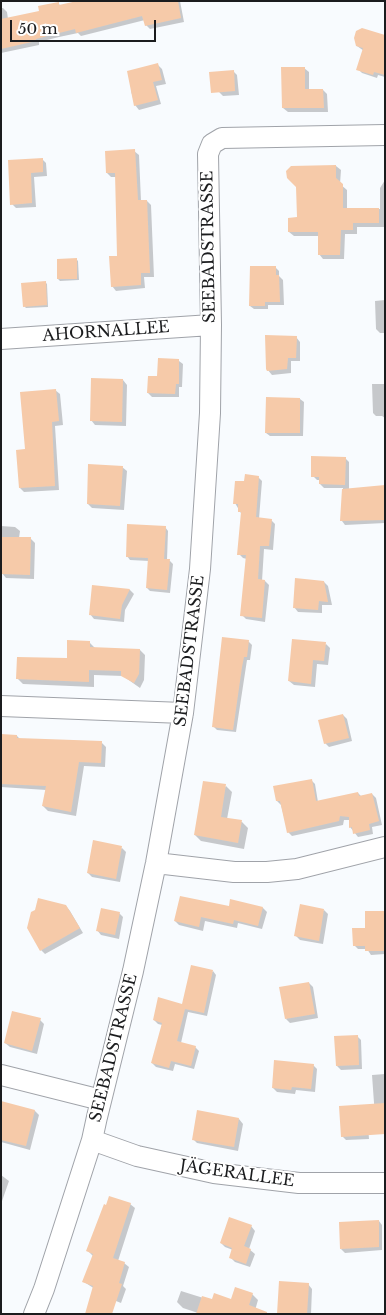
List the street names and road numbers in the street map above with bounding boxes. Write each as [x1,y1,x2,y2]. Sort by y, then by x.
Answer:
street label: SEEBADSTRASSE [198,171,220,323]
street label: AHORNALLEE [42,318,170,346]
street label: SEEBADSTRASSE [171,574,209,728]
street label: SEEBADSTRASSE [86,972,142,1124]
street label: JÄGERALLEE [179,1156,295,1192]

